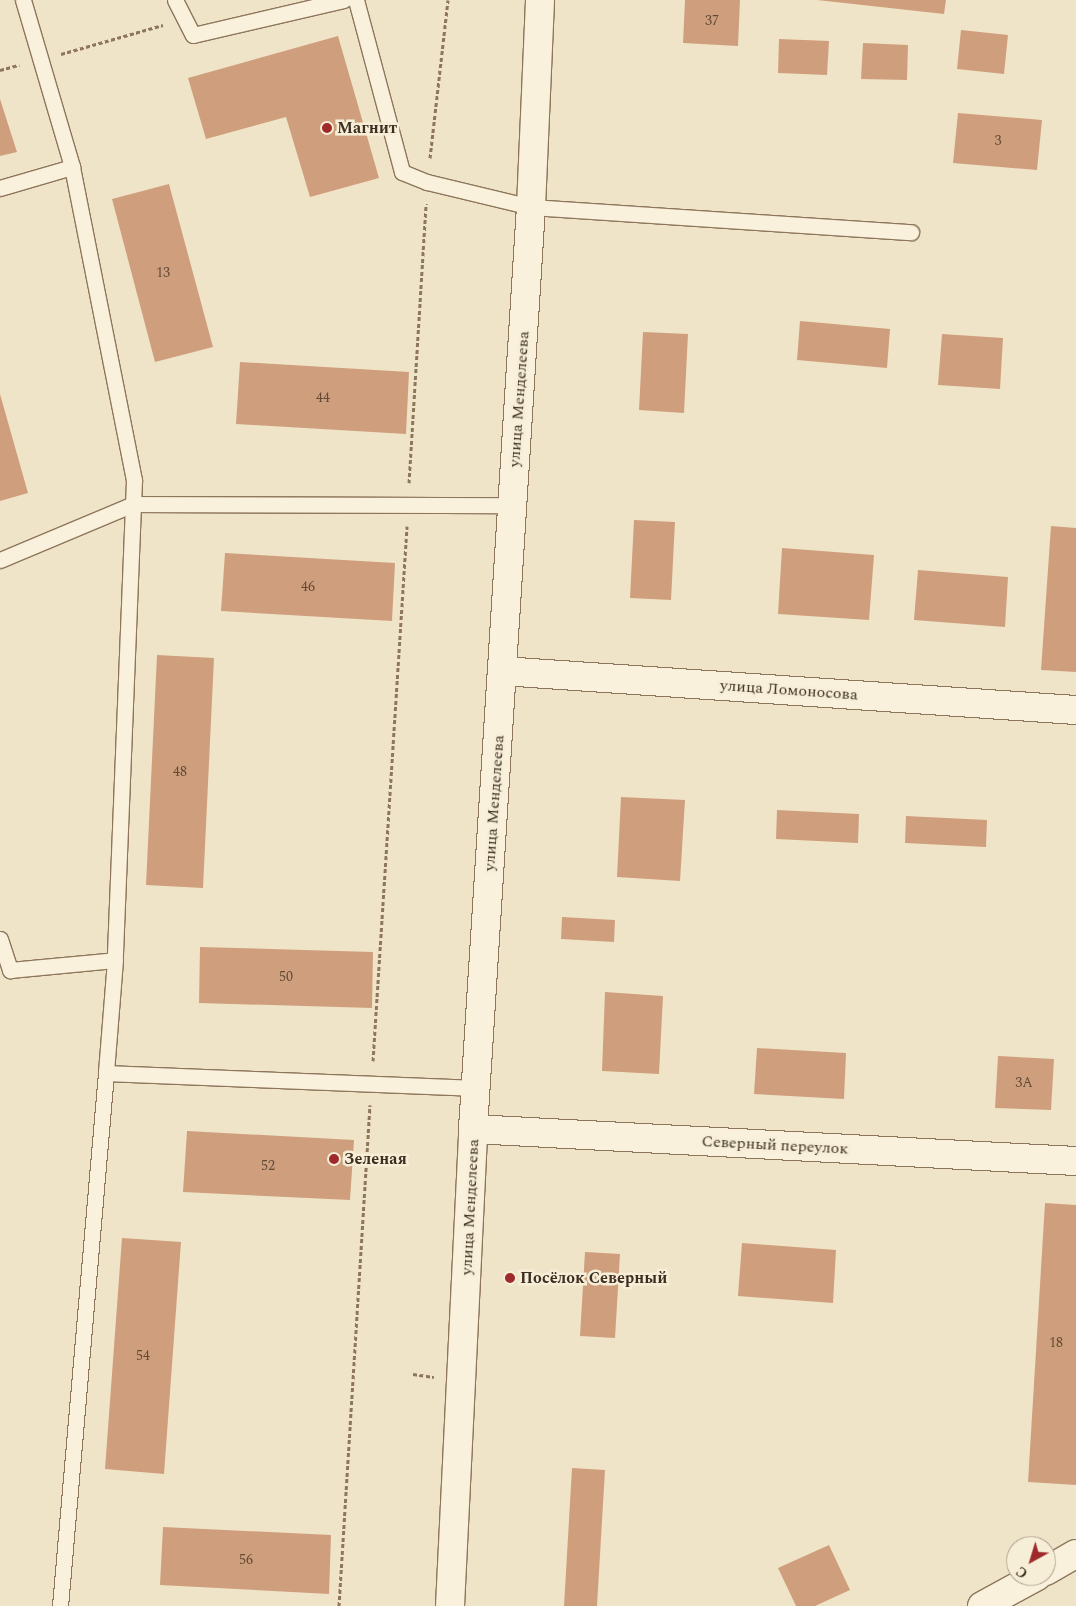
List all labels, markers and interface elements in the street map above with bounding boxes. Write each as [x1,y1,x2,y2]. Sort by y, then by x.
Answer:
house number: 37 [705,13,719,29]
place label: Магнит [337,118,397,138]
marker: Магнит [321,122,333,134]
house number: 3 [995,133,1001,149]
house number: 13 [156,265,170,281]
street label: улица Менделеева [505,330,533,468]
house number: 44 [316,390,330,406]
house number: 46 [301,579,315,595]
street label: улица Ломоносова [719,676,859,704]
street label: улица Менделеева [480,734,508,872]
house number: 48 [173,764,187,780]
house number: 50 [279,969,293,985]
house number: 3А [1015,1075,1033,1091]
street label: Северный переулок [701,1132,849,1158]
street label: улица Менделеева [457,1138,483,1276]
place label: Зеленая [344,1149,407,1169]
marker: Зеленая [328,1153,340,1165]
house number: 52 [261,1158,275,1174]
place label: Посёлок Северный [520,1268,668,1288]
marker: Посёлок Северный [504,1272,516,1284]
house number: 18 [1049,1335,1063,1351]
house number: 54 [136,1348,150,1364]
north arrow [1006,1536,1056,1586]
house number: 56 [239,1552,253,1568]
text: С [1011,1561,1032,1584]

